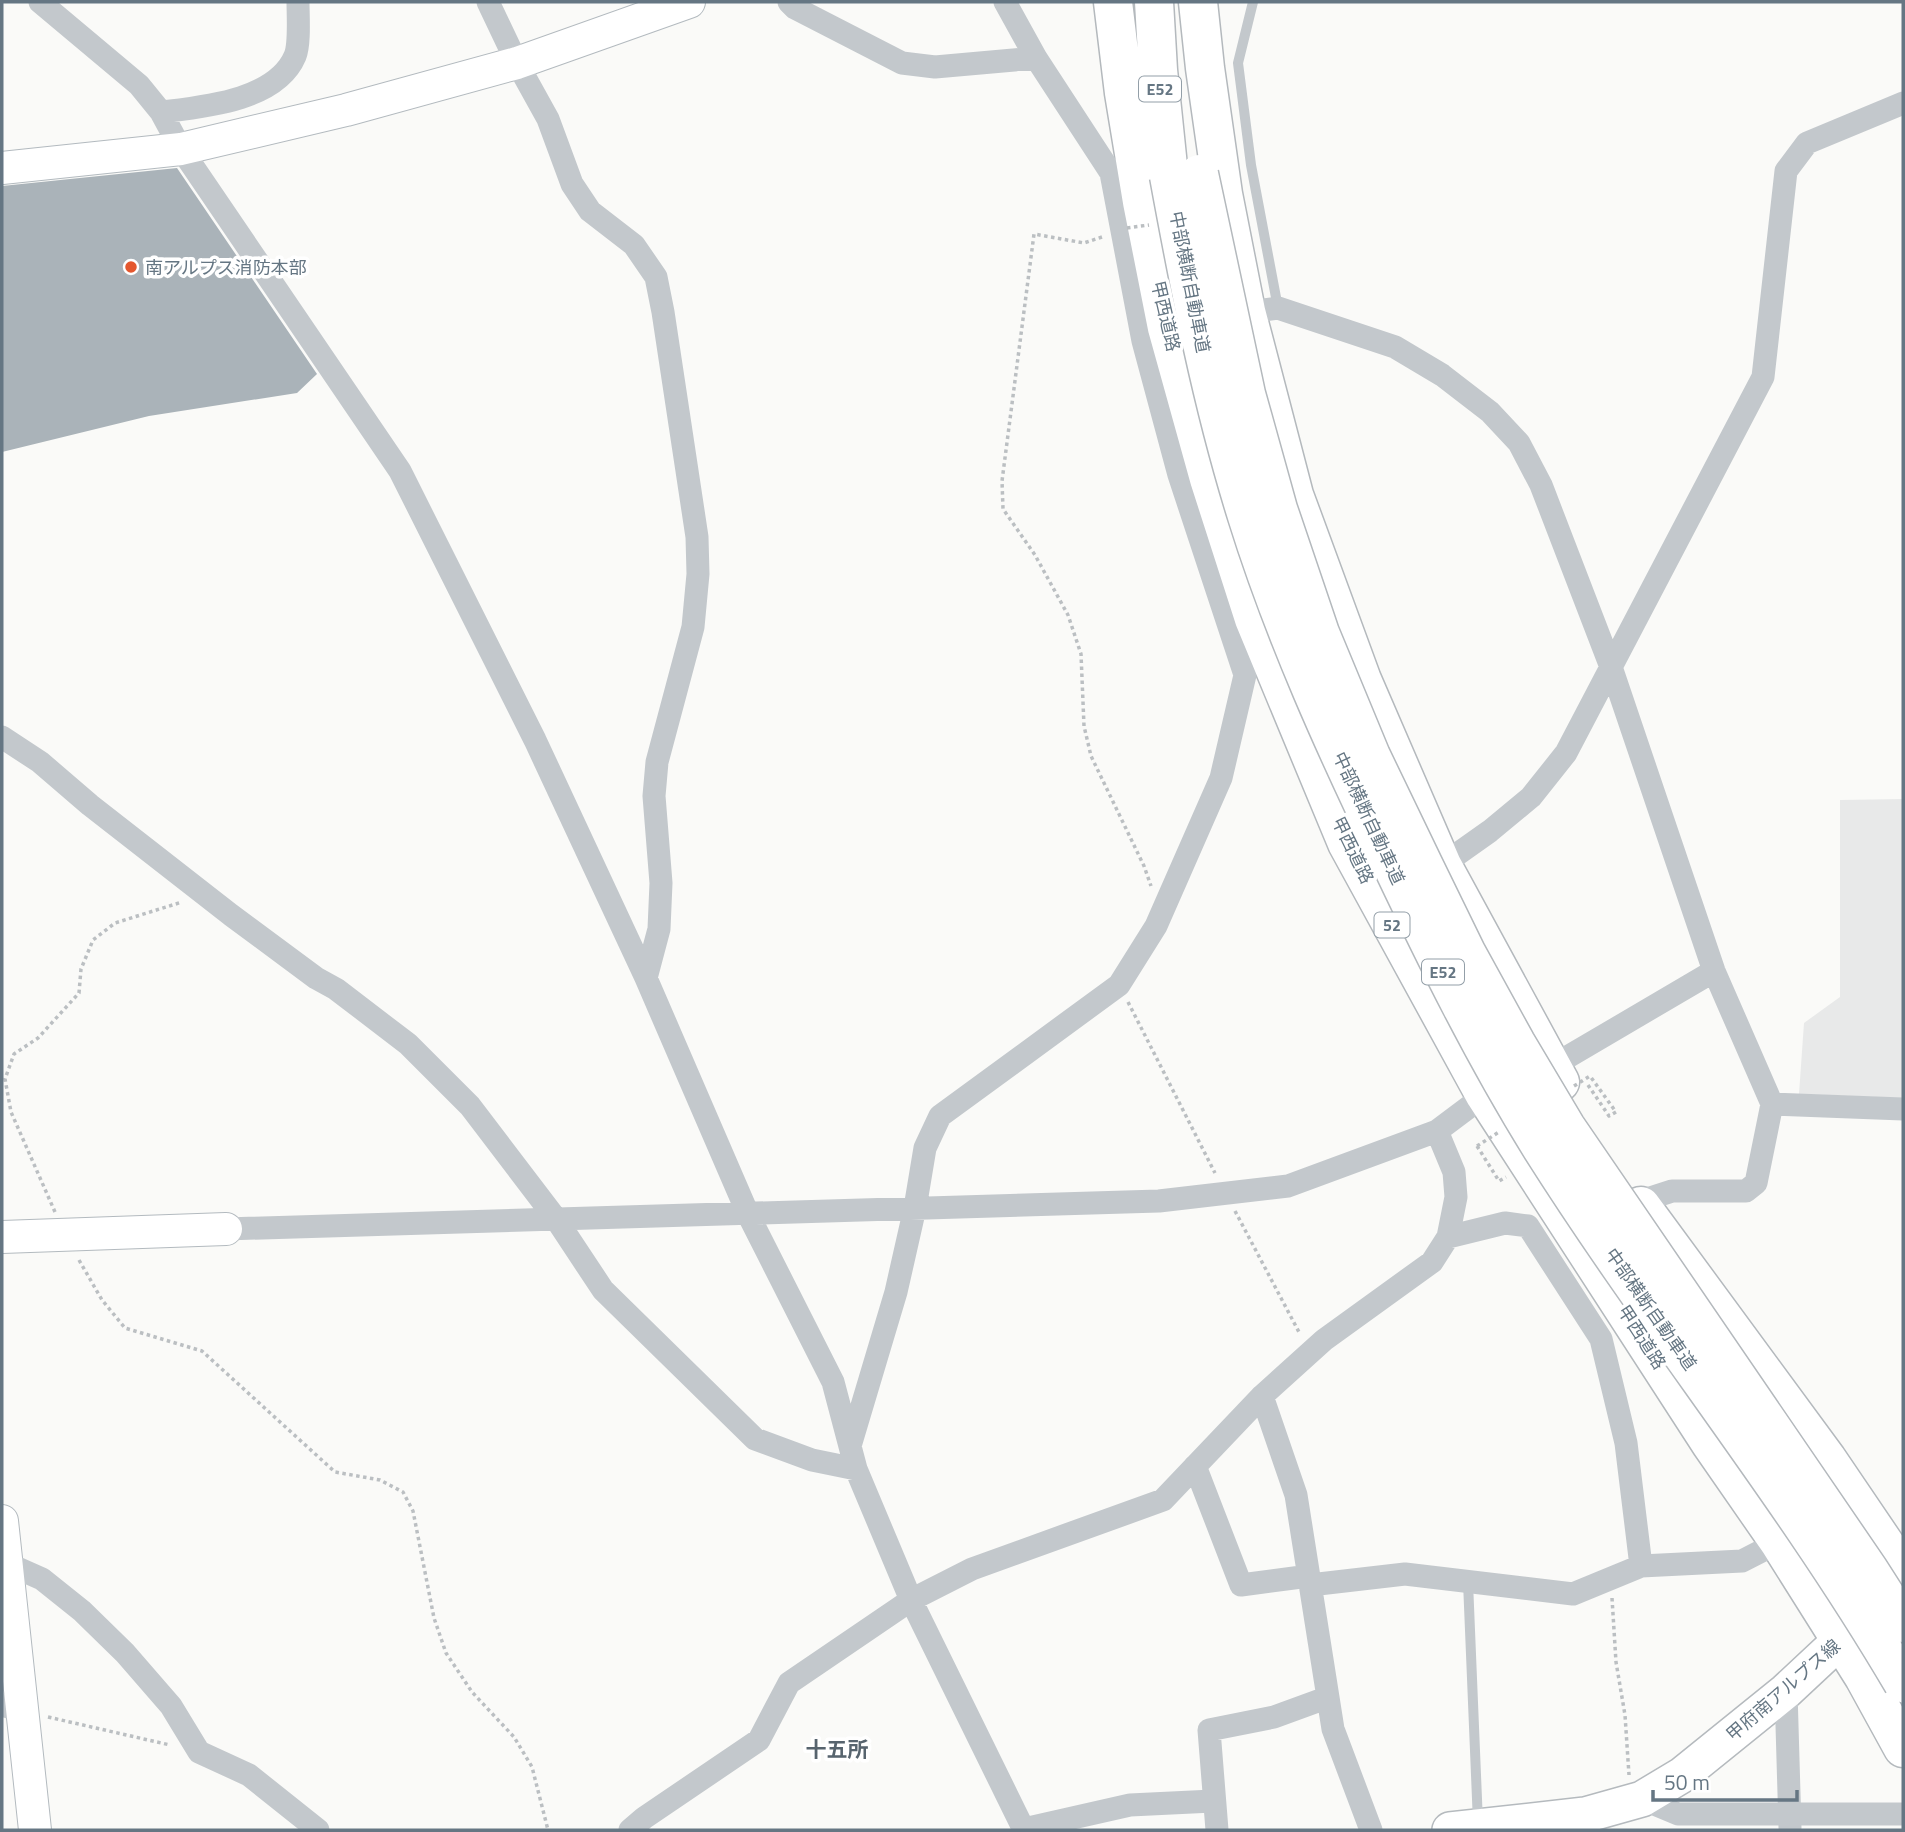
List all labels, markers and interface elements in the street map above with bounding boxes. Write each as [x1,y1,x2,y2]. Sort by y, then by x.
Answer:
road number: E52 [1139,76,1181,102]
street label: 中部横断自動車道 [1163,209,1217,355]
place label: 南アルプス消防本部 [145,254,307,281]
marker: 南アルプス消防本部 [123,259,139,275]
street label: 甲西道路 [1145,278,1187,354]
street label: 中部横断自動車道 [1326,747,1412,889]
street label: 甲西道路 [1325,812,1381,888]
road number: 52 [1374,912,1410,937]
road number: E52 [1422,960,1464,984]
street label: 中部横断自動車道 [1599,1242,1703,1376]
street label: 甲西道路 [1611,1299,1673,1375]
street label: 甲府南アルプス線 [1720,1633,1846,1747]
district label: 十五所 [806,1733,869,1765]
scale bar [1653,1758,1797,1802]
text: 50 m [1664,1766,1710,1798]

